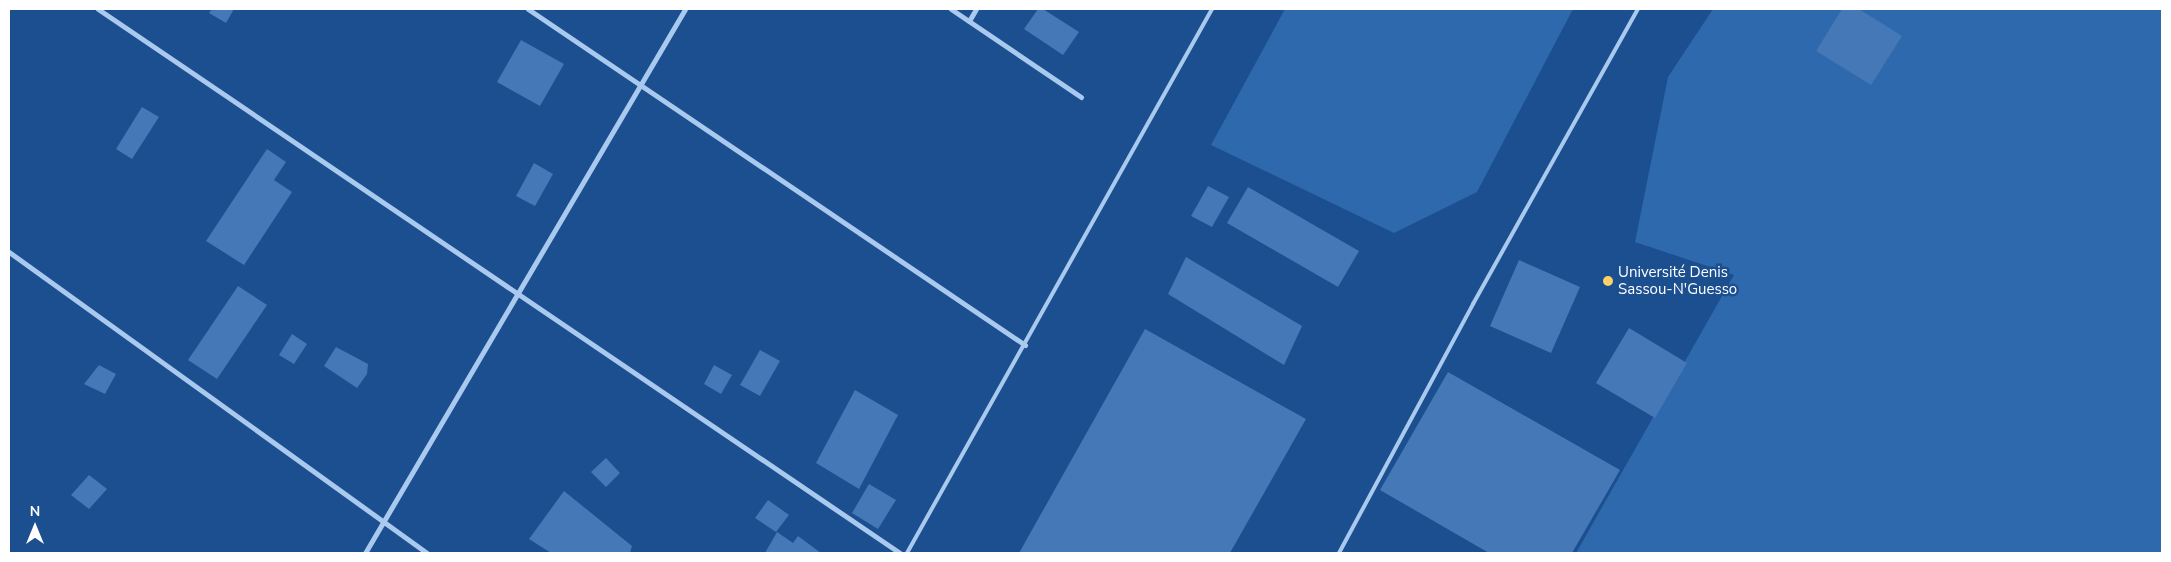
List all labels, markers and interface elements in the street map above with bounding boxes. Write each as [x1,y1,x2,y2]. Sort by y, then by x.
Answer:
place label: Université Denis Sassou-N'Guesso [1618,263,1737,298]
marker: Université Denis Sassou-N'Guesso [1602,275,1614,287]
north arrow [10,502,60,552]
text: N [30,502,40,521]

